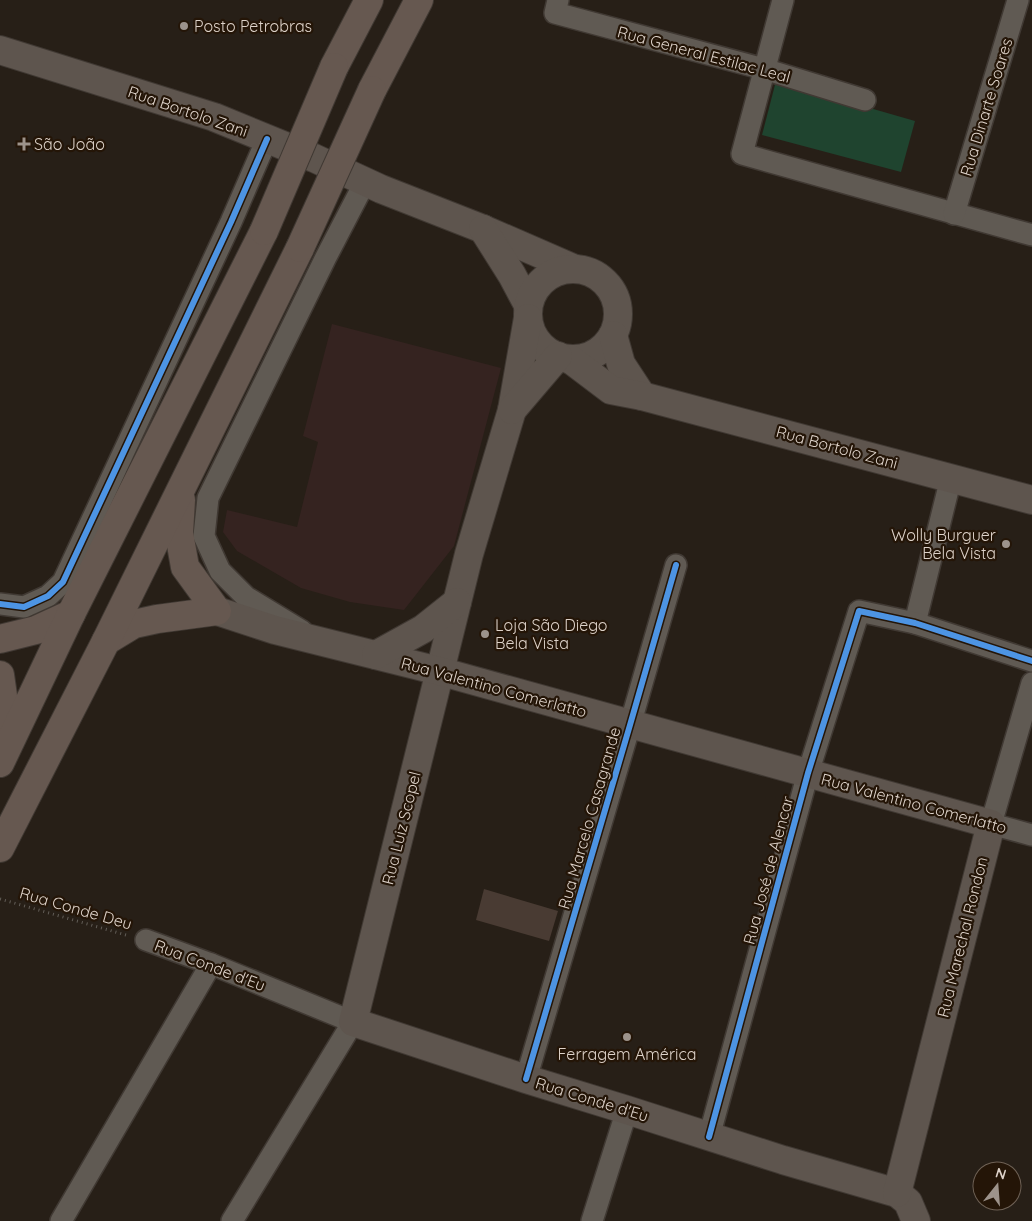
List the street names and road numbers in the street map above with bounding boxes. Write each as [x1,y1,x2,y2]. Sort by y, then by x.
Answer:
street label: Rua General Estilac Leal [615,21,793,87]
street label: Rua Dinarte Soares [956,36,1016,178]
street label: Rua Bortolo Zani [126,81,250,141]
street label: Rua Bortolo Zani [774,421,900,473]
street label: Rua Valentino Comerlatto [399,653,589,721]
street label: Rua Marcelo Casagrande [553,725,625,911]
street label: Rua Luiz Scopel [377,769,425,887]
street label: Rua Valentino Comerlatto [819,769,1009,837]
street label: Rua José de Alencar [739,794,797,946]
street label: Rua Marechal Rondon [932,855,992,1019]
street label: Rua Conde Deu [18,882,134,934]
street label: Rua Conde d'Eu [152,935,268,995]
street label: Rua Conde d'Eu [533,1072,651,1126]

